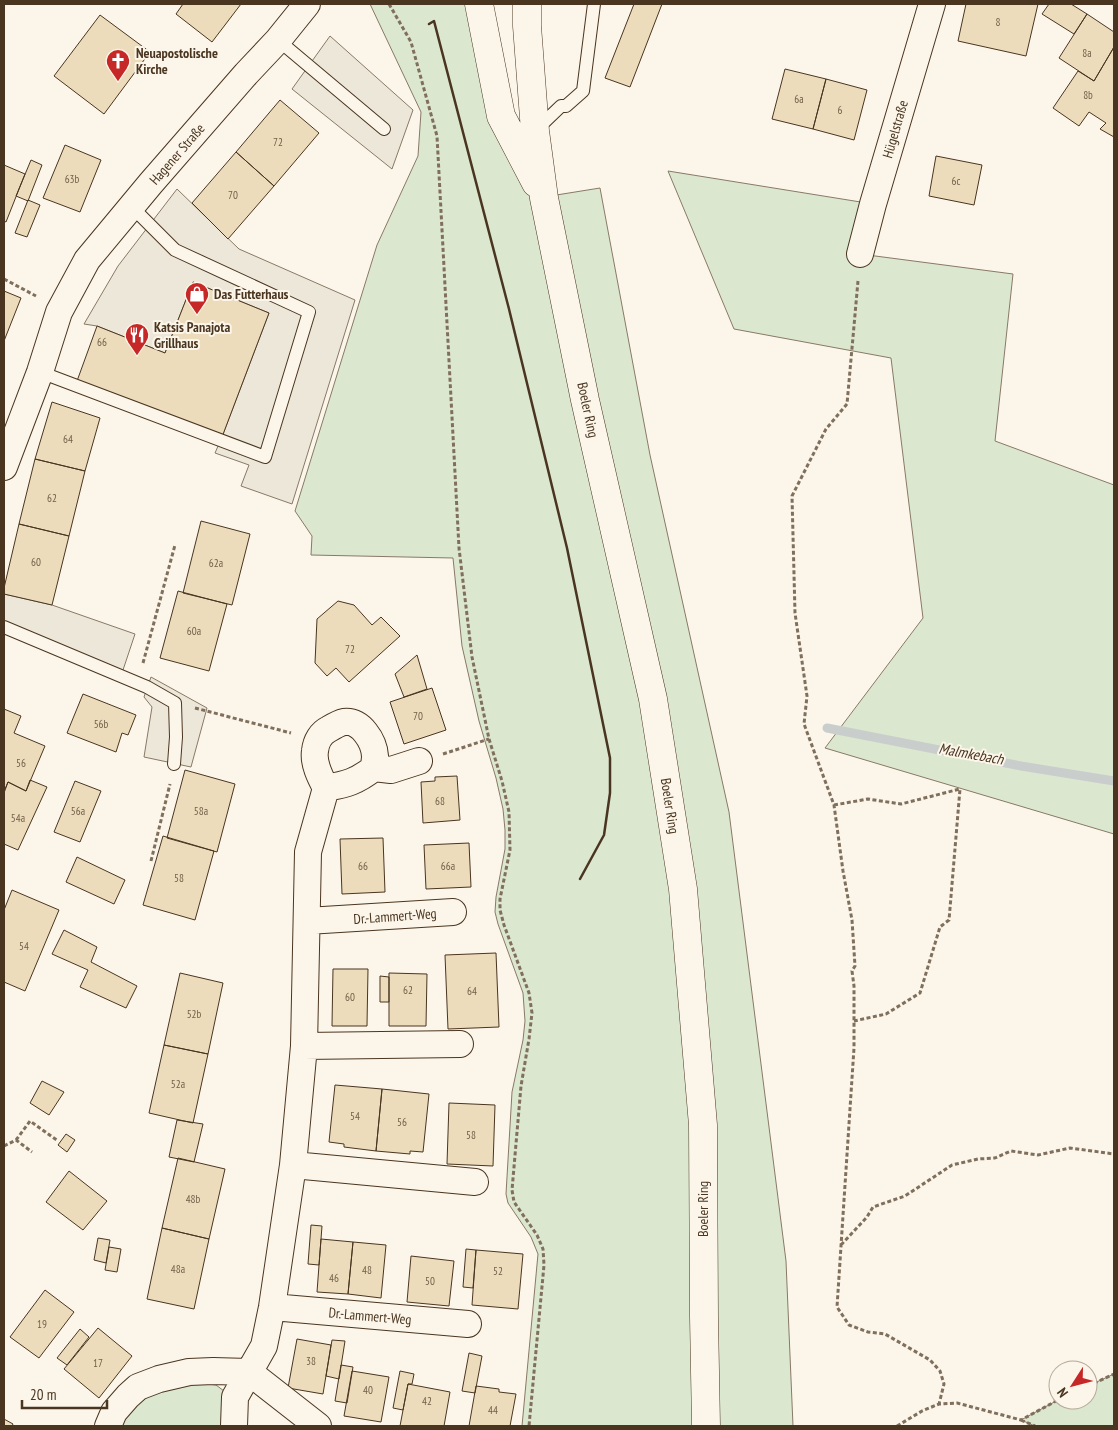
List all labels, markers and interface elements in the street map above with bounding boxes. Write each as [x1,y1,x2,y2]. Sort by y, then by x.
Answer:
house number: 8 [996,15,1001,29]
place label: Neuapostolische Kirche [136,44,218,78]
house number: 8a [1082,46,1092,60]
church icon: Neuapostolische Kirche [105,48,131,82]
house number: 8b [1083,88,1093,102]
house number: 6a [794,92,804,106]
street label: Hügelstraße [878,98,912,160]
house number: 6 [838,103,843,117]
street label: Hagener Straße [145,119,209,188]
house number: 72 [273,135,283,149]
house number: 63b [65,172,80,186]
house number: 6c [952,174,961,188]
house number: 70 [228,188,238,202]
shop icon: Das Futterhaus [184,281,210,315]
place label: Das Futterhaus [214,285,289,303]
place label: Katsis Panajota Grillhaus [154,318,230,352]
restaurant icon: Katsis Panajota Grillhaus [124,322,150,356]
house number: 66 [97,335,107,349]
street label: Boeler Ring [573,381,603,439]
house number: 64 [63,432,73,446]
house number: 62 [47,491,57,505]
house number: 60 [31,555,41,569]
house number: 62a [209,556,223,570]
house number: 60a [187,624,201,638]
house number: 72 [345,642,355,656]
house number: 70 [413,709,423,723]
house number: 56b [94,717,109,731]
water label: Malmkebach [937,738,1006,769]
house number: 56 [16,756,26,770]
street label: Boeler Ring [657,777,683,835]
house number: 68 [435,794,445,808]
house number: 56a [71,804,85,818]
house number: 58a [194,804,208,818]
house number: 54a [11,811,25,825]
house number: 66 [358,859,368,873]
house number: 66a [441,859,455,873]
house number: 58 [174,871,184,885]
street label: Dr.-Lammert-Weg [353,904,437,928]
house number: 54 [19,939,29,953]
house number: 62 [403,983,413,997]
house number: 64 [467,984,477,998]
house number: 60 [345,990,355,1004]
house number: 52b [187,1007,202,1021]
house number: 52a [171,1077,185,1091]
house number: 54 [350,1109,360,1123]
house number: 56 [397,1115,407,1129]
house number: 58 [466,1128,476,1142]
street label: Boeler Ring [694,1181,712,1237]
house number: 48b [186,1192,201,1206]
house number: 48a [171,1262,185,1276]
house number: 48 [362,1263,372,1277]
house number: 52 [493,1264,503,1278]
house number: 46 [329,1271,339,1285]
house number: 50 [425,1274,435,1288]
street label: Dr.-Lammert-Weg [328,1303,412,1329]
house number: 19 [37,1317,47,1331]
house number: 38 [306,1354,316,1368]
house number: 17 [93,1356,103,1370]
north arrow [1048,1360,1098,1410]
scale bar [22,1378,108,1410]
house number: 40 [363,1383,373,1397]
text: N [1053,1384,1072,1401]
text: 20 m [30,1385,56,1404]
house number: 42 [422,1394,432,1408]
house number: 44 [488,1403,498,1417]

